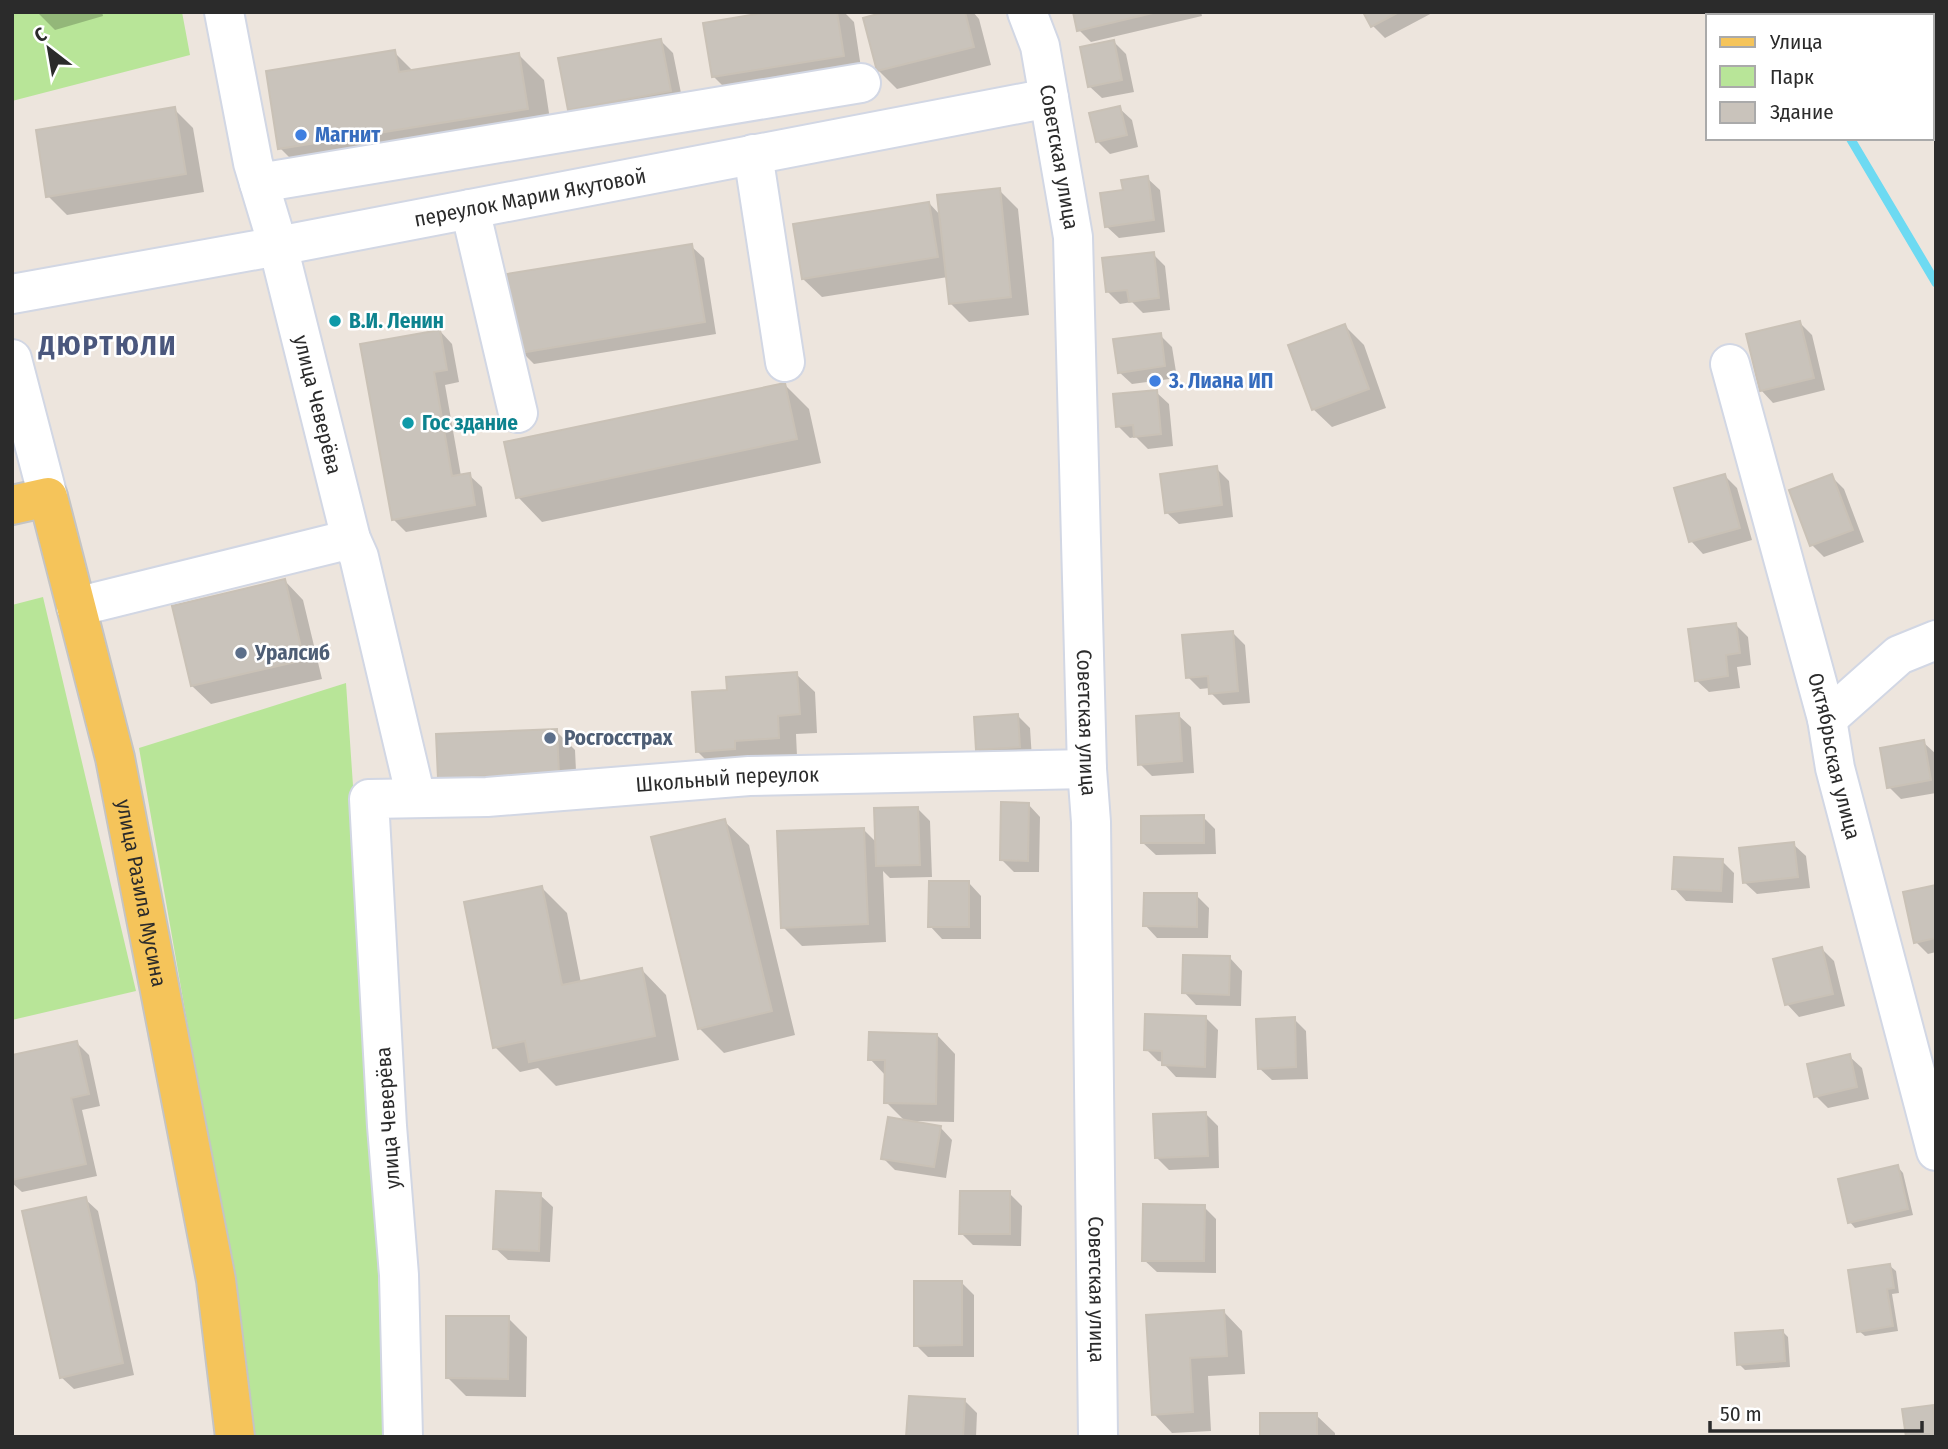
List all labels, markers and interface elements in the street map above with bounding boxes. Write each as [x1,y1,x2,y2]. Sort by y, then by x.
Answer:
north arrow [14,14,84,84]
legend [1706,14,1934,140]
text: С [30,22,51,47]
text: Улица [1769,29,1823,55]
text: Парк [1770,64,1814,90]
street label: Советская улица [1034,83,1084,231]
text: Здание [1770,99,1834,125]
place label: Магнит [315,122,381,148]
marker: Магнит [293,127,309,143]
street label: переулок Марии Якутовой [412,163,648,233]
place label: В.И. Ленин [349,308,444,334]
marker: В.И. Ленин [327,313,343,329]
district label: ДЮРТЮЛИ [37,329,178,362]
street label: улица Чеверёва [288,332,347,477]
place label: 3. Лиана ИП [1168,368,1273,394]
marker: 3. Лиана ИП [1147,373,1163,389]
place label: Гос здание [422,410,518,436]
marker: Гос здание [400,415,416,431]
place label: Уралсиб [254,640,330,666]
marker: Уралсиб [233,645,249,661]
street label: Советская улица [1071,649,1102,797]
street label: Октябрьская улица [1802,670,1866,842]
place label: Росгосстрах [564,725,674,751]
marker: Росгосстрах [542,730,558,746]
street label: Школьный переулок [635,762,819,798]
street label: улица Разила Мусина [110,797,172,989]
street label: улица Чеверёва [370,1046,406,1190]
street label: Советская улица [1082,1216,1110,1363]
scale bar [1710,1390,1922,1434]
text: 50 m [1720,1401,1762,1427]

